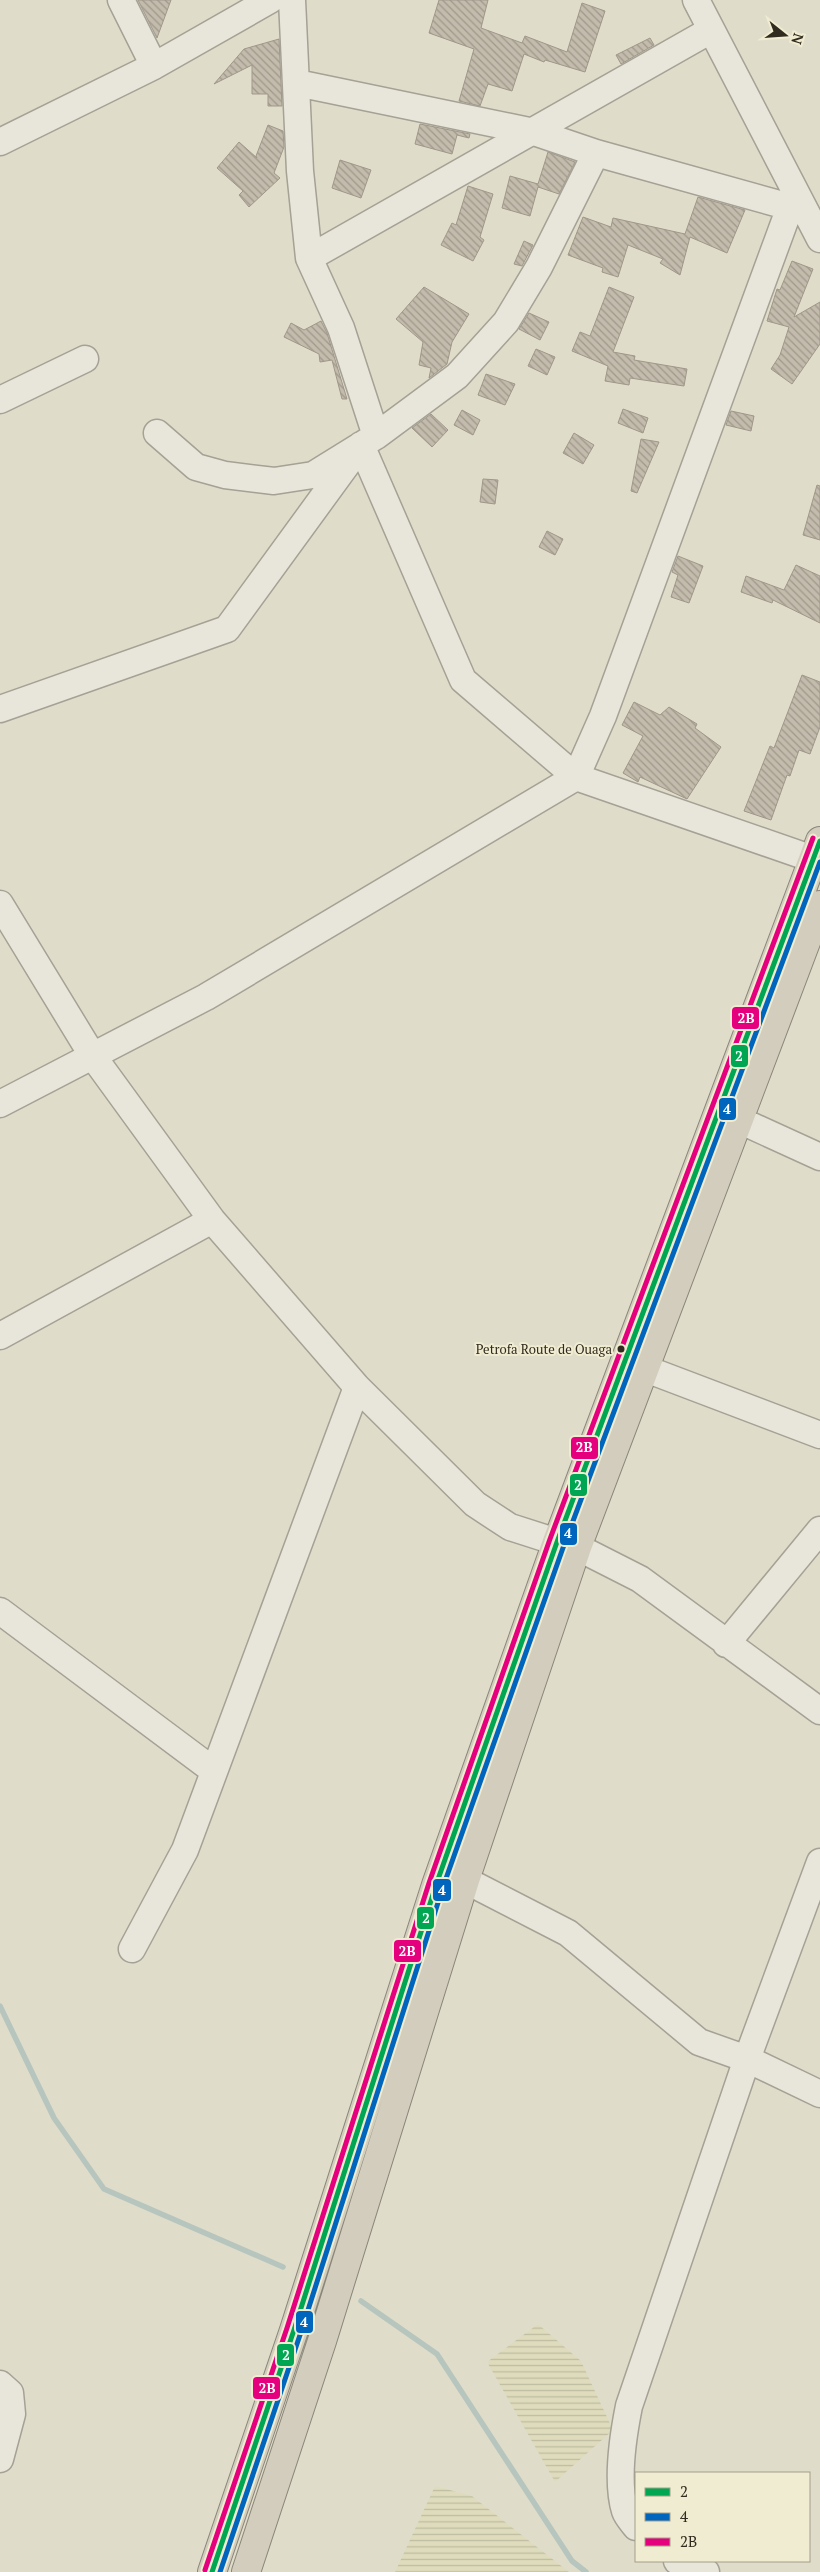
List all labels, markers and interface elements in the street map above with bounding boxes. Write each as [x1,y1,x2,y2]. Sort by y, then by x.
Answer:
north arrow [760,10,810,60]
text: N [787,31,809,47]
line badge: 2B [731,1006,760,1030]
text: 2B [738,1008,755,1027]
line badge: 2 [730,1044,749,1068]
text: 2 [735,1046,743,1065]
line badge: 4 [718,1097,737,1121]
text: 4 [723,1099,731,1118]
place label: Petrofa Route de Ouaga [476,1340,612,1358]
marker: Petrofa Route de Ouaga [616,1344,626,1354]
line badge: 2B [570,1436,599,1460]
text: 2B [576,1437,593,1456]
line badge: 2 [569,1473,588,1497]
text: 2 [574,1475,582,1494]
line badge: 4 [559,1522,578,1546]
text: 4 [564,1523,572,1542]
line badge: 4 [432,1878,452,1902]
text: 4 [438,1880,446,1899]
line badge: 2 [416,1906,435,1930]
text: 2 [422,1908,430,1927]
line badge: 2B [393,1939,422,1963]
text: 2B [399,1941,416,1960]
line badge: 4 [295,2310,314,2334]
text: 4 [300,2312,308,2331]
line badge: 2 [276,2343,295,2367]
text: 2 [282,2345,290,2364]
line badge: 2B [252,2376,281,2400]
text: 2B [259,2378,276,2397]
legend [635,2472,810,2562]
text: 2 [680,2481,688,2501]
text: 4 [680,2506,688,2526]
text: 2B [680,2531,697,2551]

